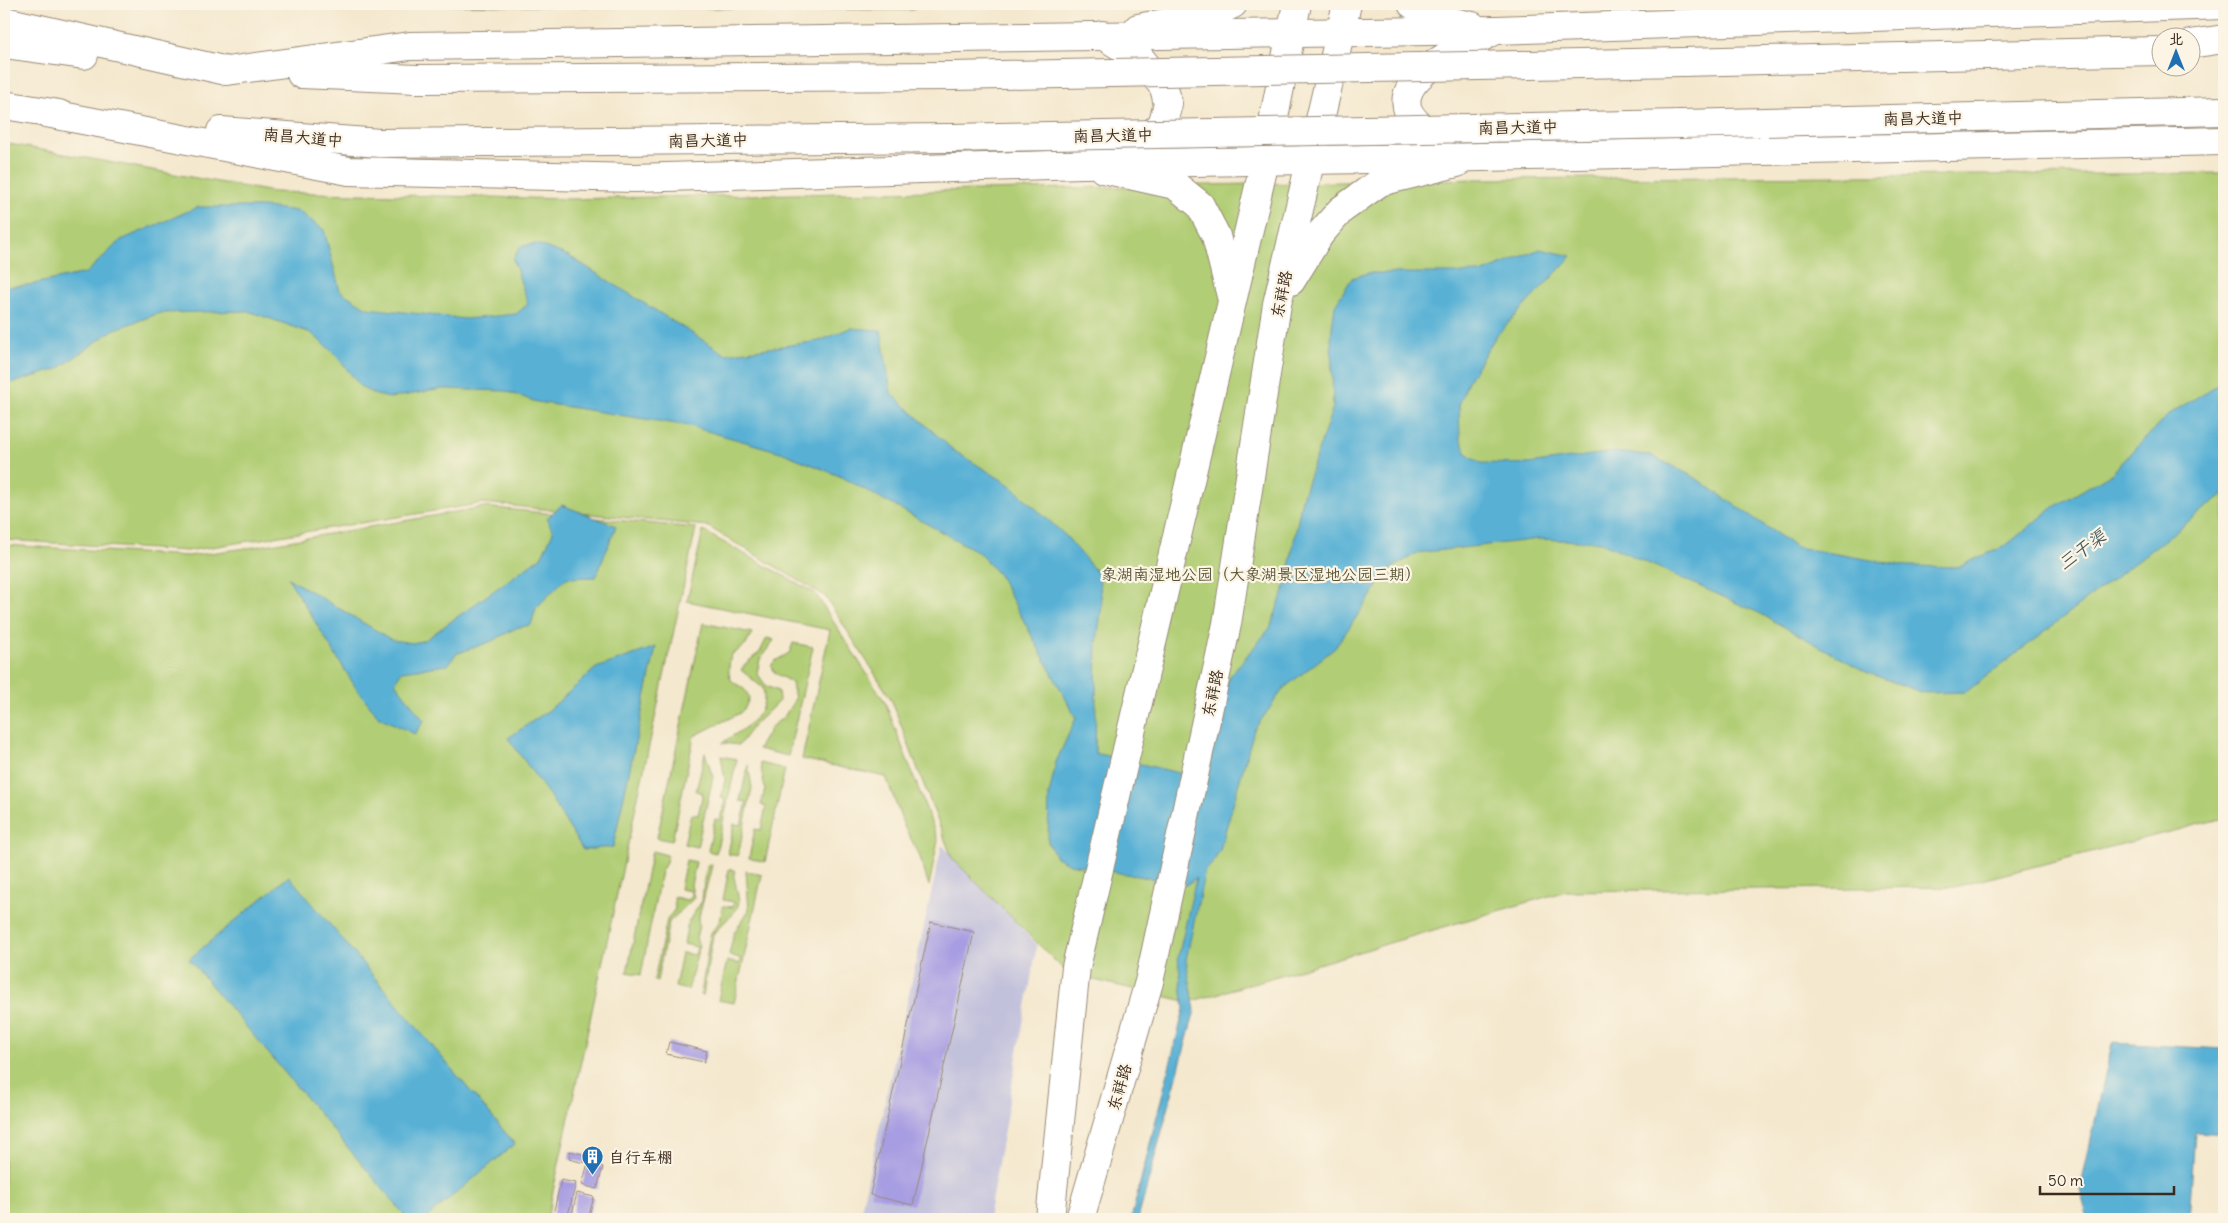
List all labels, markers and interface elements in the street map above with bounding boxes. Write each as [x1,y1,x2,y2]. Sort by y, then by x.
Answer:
north arrow [2150,28,2200,78]
text: 北 [2169,30,2183,48]
street label: 南昌大道中 [1883,107,1963,129]
street label: 南昌大道中 [1478,116,1558,138]
street label: 南昌大道中 [262,124,344,150]
street label: 南昌大道中 [1073,124,1153,146]
street label: 南昌大道中 [668,129,748,151]
street label: 东祥路 [1266,268,1296,320]
water label: 三干渠 [2053,523,2112,575]
park label: 象湖南湿地公园（大象湖景区湿地公园三期） [1101,564,1421,584]
street label: 东祥路 [1197,667,1227,719]
street label: 东祥路 [1103,1061,1135,1113]
building icon: 自行车棚 [581,1145,605,1176]
place label: 自行车棚 [609,1147,673,1167]
scale bar [2040,1163,2174,1195]
text: 50 m [2048,1171,2083,1190]

